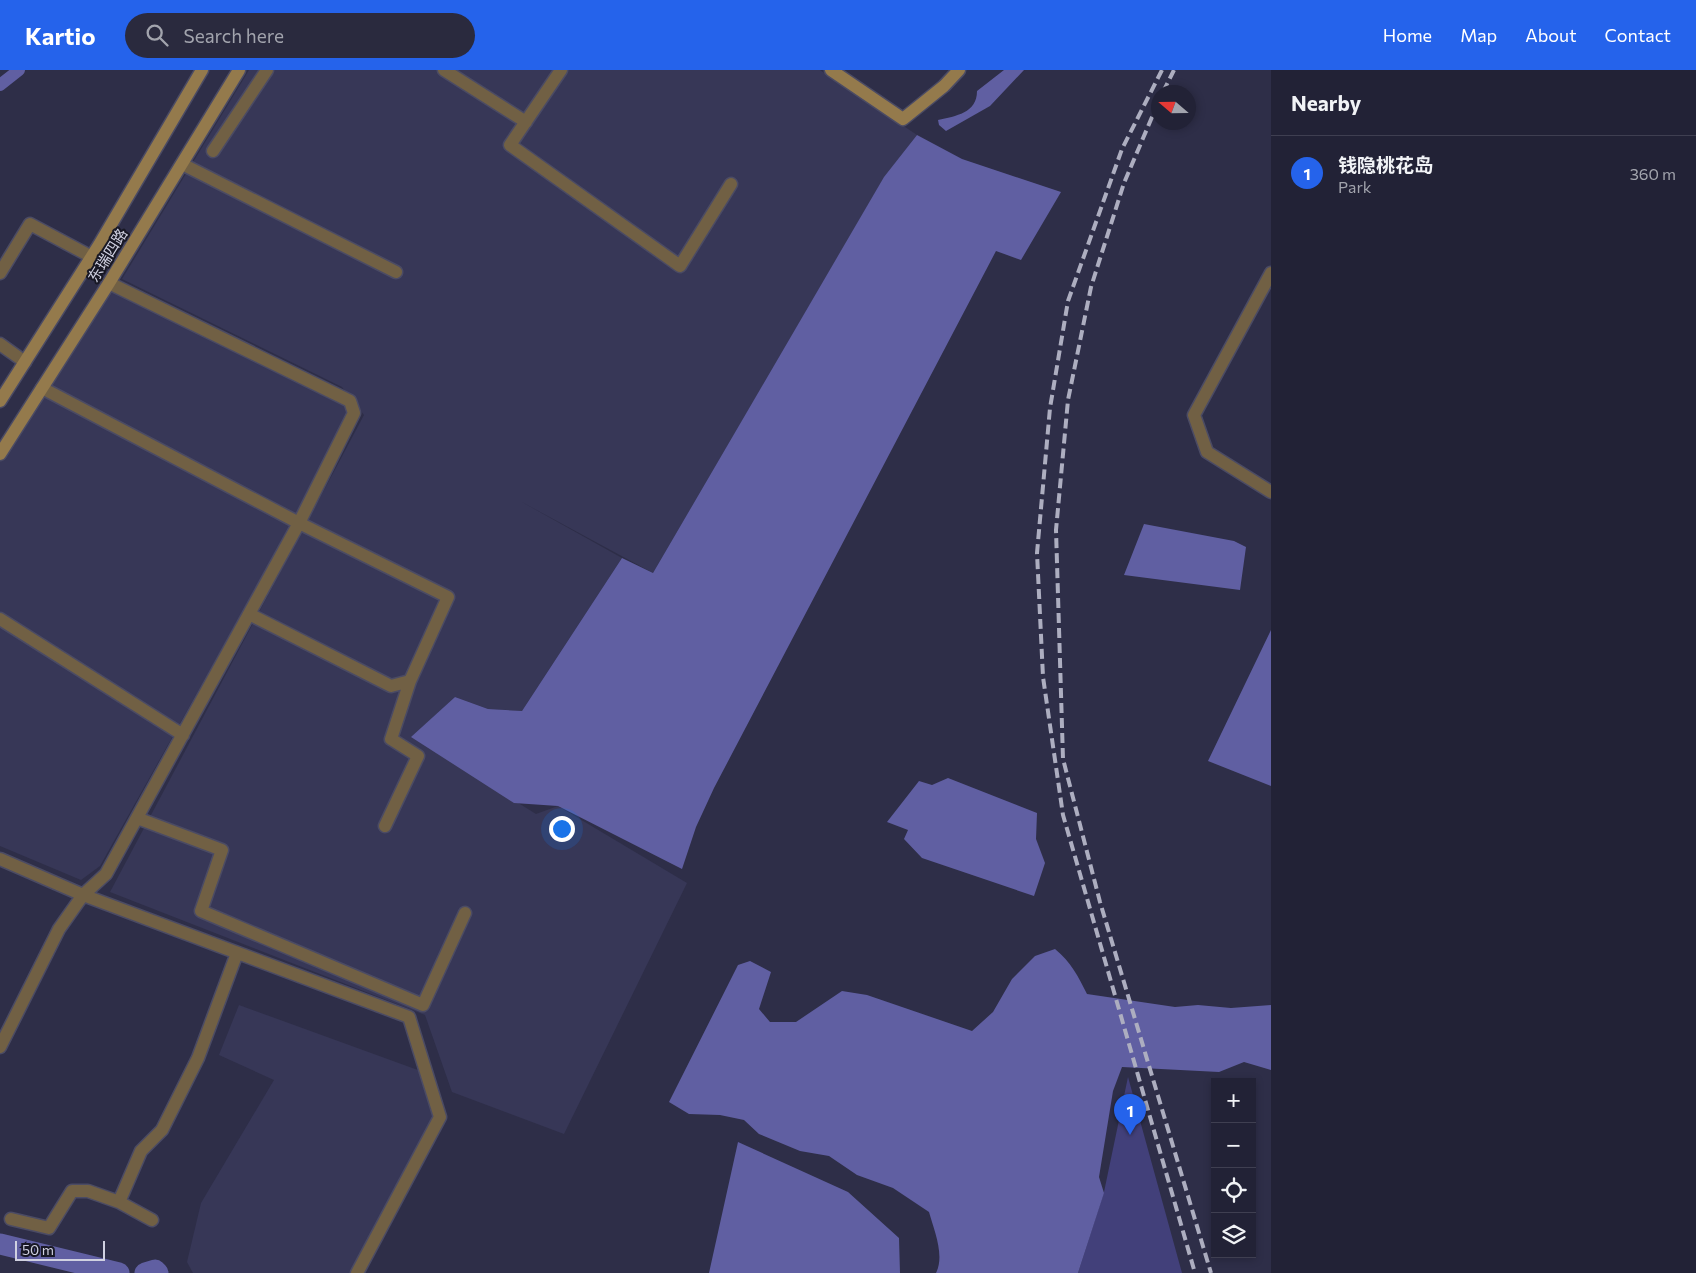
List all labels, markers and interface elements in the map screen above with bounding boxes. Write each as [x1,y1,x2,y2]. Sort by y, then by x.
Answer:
search box [125,13,475,58]
text: Kartio [25,21,95,50]
icon: search [143,21,171,49]
text: Search here [183,24,284,47]
text: Home [1383,24,1432,46]
text: Map [1460,24,1497,46]
text: About [1525,24,1577,46]
text: Contact [1605,24,1671,46]
north arrow [1151,85,1196,130]
text: Nearby [1291,90,1361,115]
text: 钱隐桃花岛 [1338,153,1433,176]
text: 1 [1303,164,1311,183]
text: 360 m [1630,164,1676,183]
text: Park [1338,177,1371,196]
street label: 东瑞四路 [83,225,131,285]
your location [549,816,575,842]
map controls [1211,1078,1256,1258]
button: + [1211,1078,1256,1123]
pin: 1 [1114,1094,1146,1135]
button: − [1211,1123,1256,1168]
button: locate [1211,1168,1256,1213]
button: layers [1211,1213,1256,1258]
scale bar [15,1238,105,1261]
text: 50 m [22,1241,54,1258]

